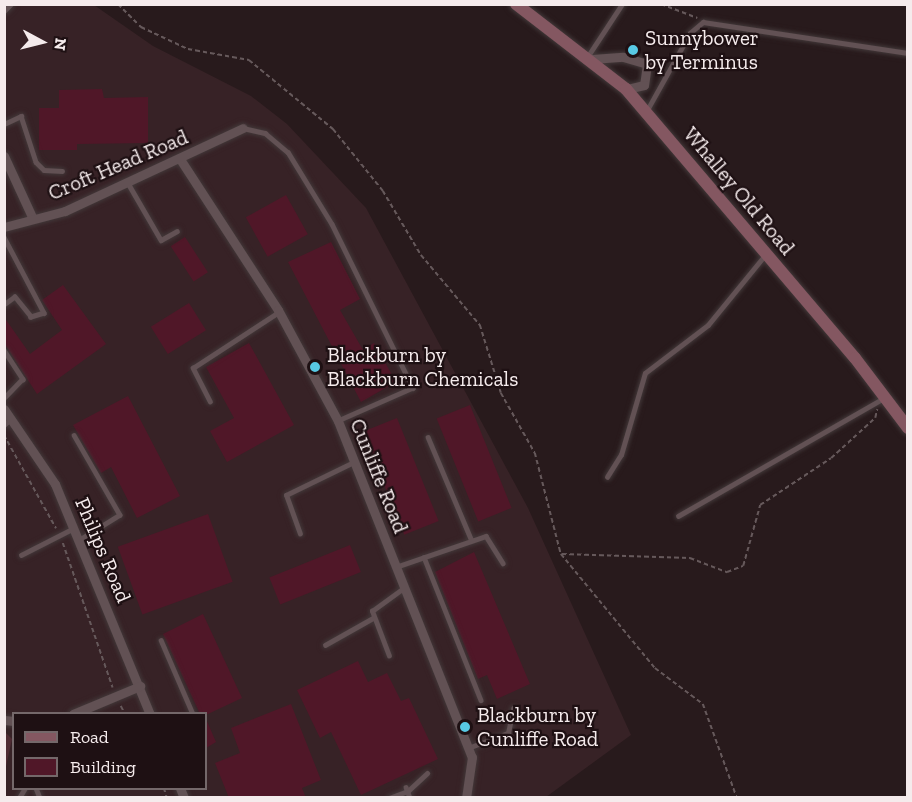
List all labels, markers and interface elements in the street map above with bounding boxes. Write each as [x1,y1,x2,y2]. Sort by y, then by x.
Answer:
north arrow [12,12,72,72]
place label: Sunnybower by Terminus [645,25,759,75]
text: N [50,37,71,51]
marker: Sunnybower by Terminus [626,43,640,57]
street label: Whalley Old Road [678,122,800,260]
street label: Croft Head Road [44,124,192,206]
place label: Blackburn by Blackburn Chemicals [327,342,518,392]
marker: Blackburn by Blackburn Chemicals [308,360,322,374]
street label: Cunliffe Road [345,415,413,537]
street label: Philips Road [70,494,136,606]
place label: Blackburn by Cunliffe Road [477,702,598,752]
legend [12,712,207,790]
marker: Blackburn by Cunliffe Road [458,720,472,734]
text: Road [70,726,109,748]
text: Building [70,756,136,778]

